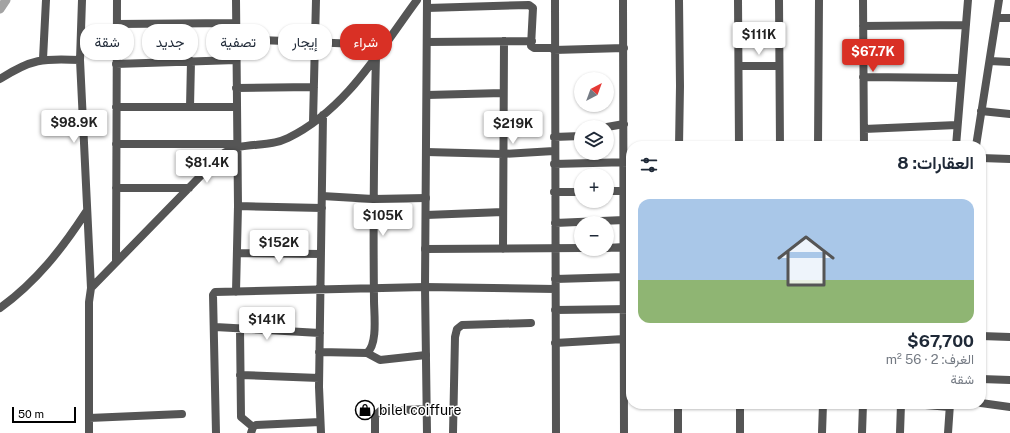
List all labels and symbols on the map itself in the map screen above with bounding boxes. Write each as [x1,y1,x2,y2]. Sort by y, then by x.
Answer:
pin: $111K [731,22,787,56]
pin: $67.7K [840,39,906,73]
north arrow [574,72,614,112]
pin: $98.9K [41,110,107,144]
pin: $219K [485,111,541,145]
pin: $81.4K [174,150,240,184]
pin: $105K [355,203,411,237]
pin: $152K [251,230,307,264]
pin: $141K [239,307,295,341]
shop icon: bilel coiffure [354,399,376,421]
place label: bilel coiffure [379,402,461,418]
scale bar [12,405,76,424]

